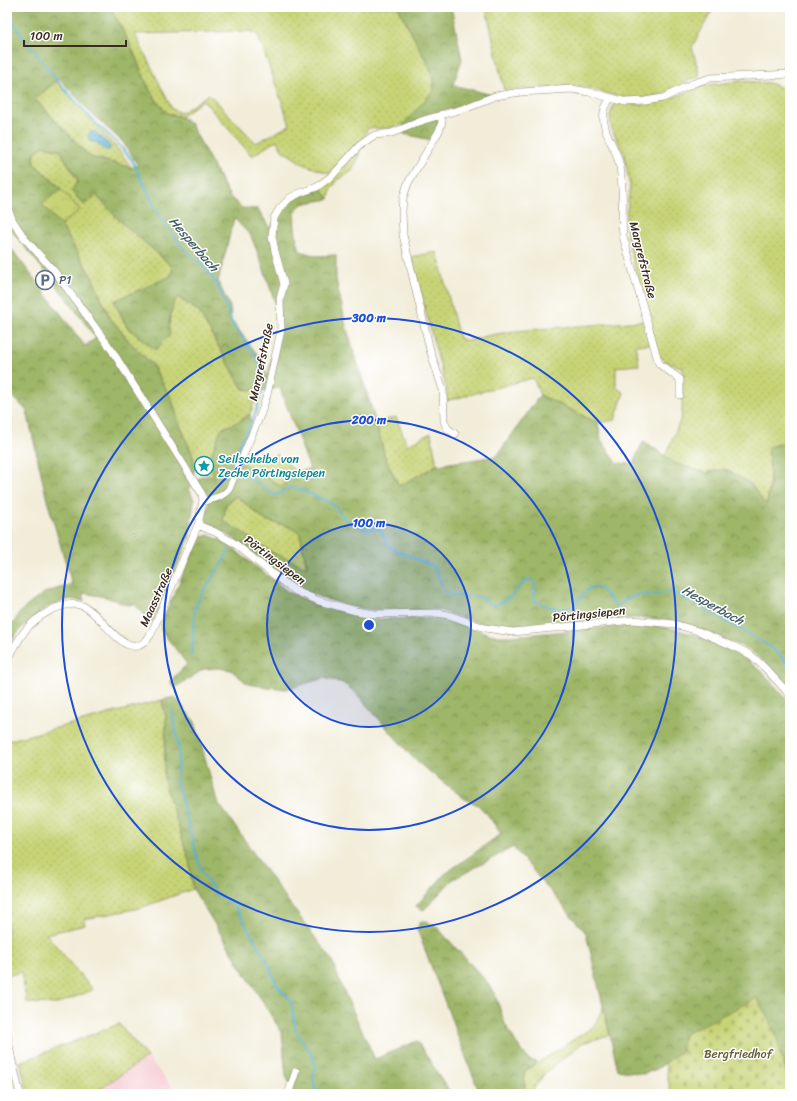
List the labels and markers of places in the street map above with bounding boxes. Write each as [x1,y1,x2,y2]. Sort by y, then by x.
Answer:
parking icon: P1 [34,269,56,291]
place label: P1 [59,269,71,291]
place label: Seilscheibe von Zeche Pörtingsiepen [218,448,326,484]
place icon: Seilscheibe von Zeche Pörtingsiepen [193,455,215,477]
centre of rings [362,618,376,632]

